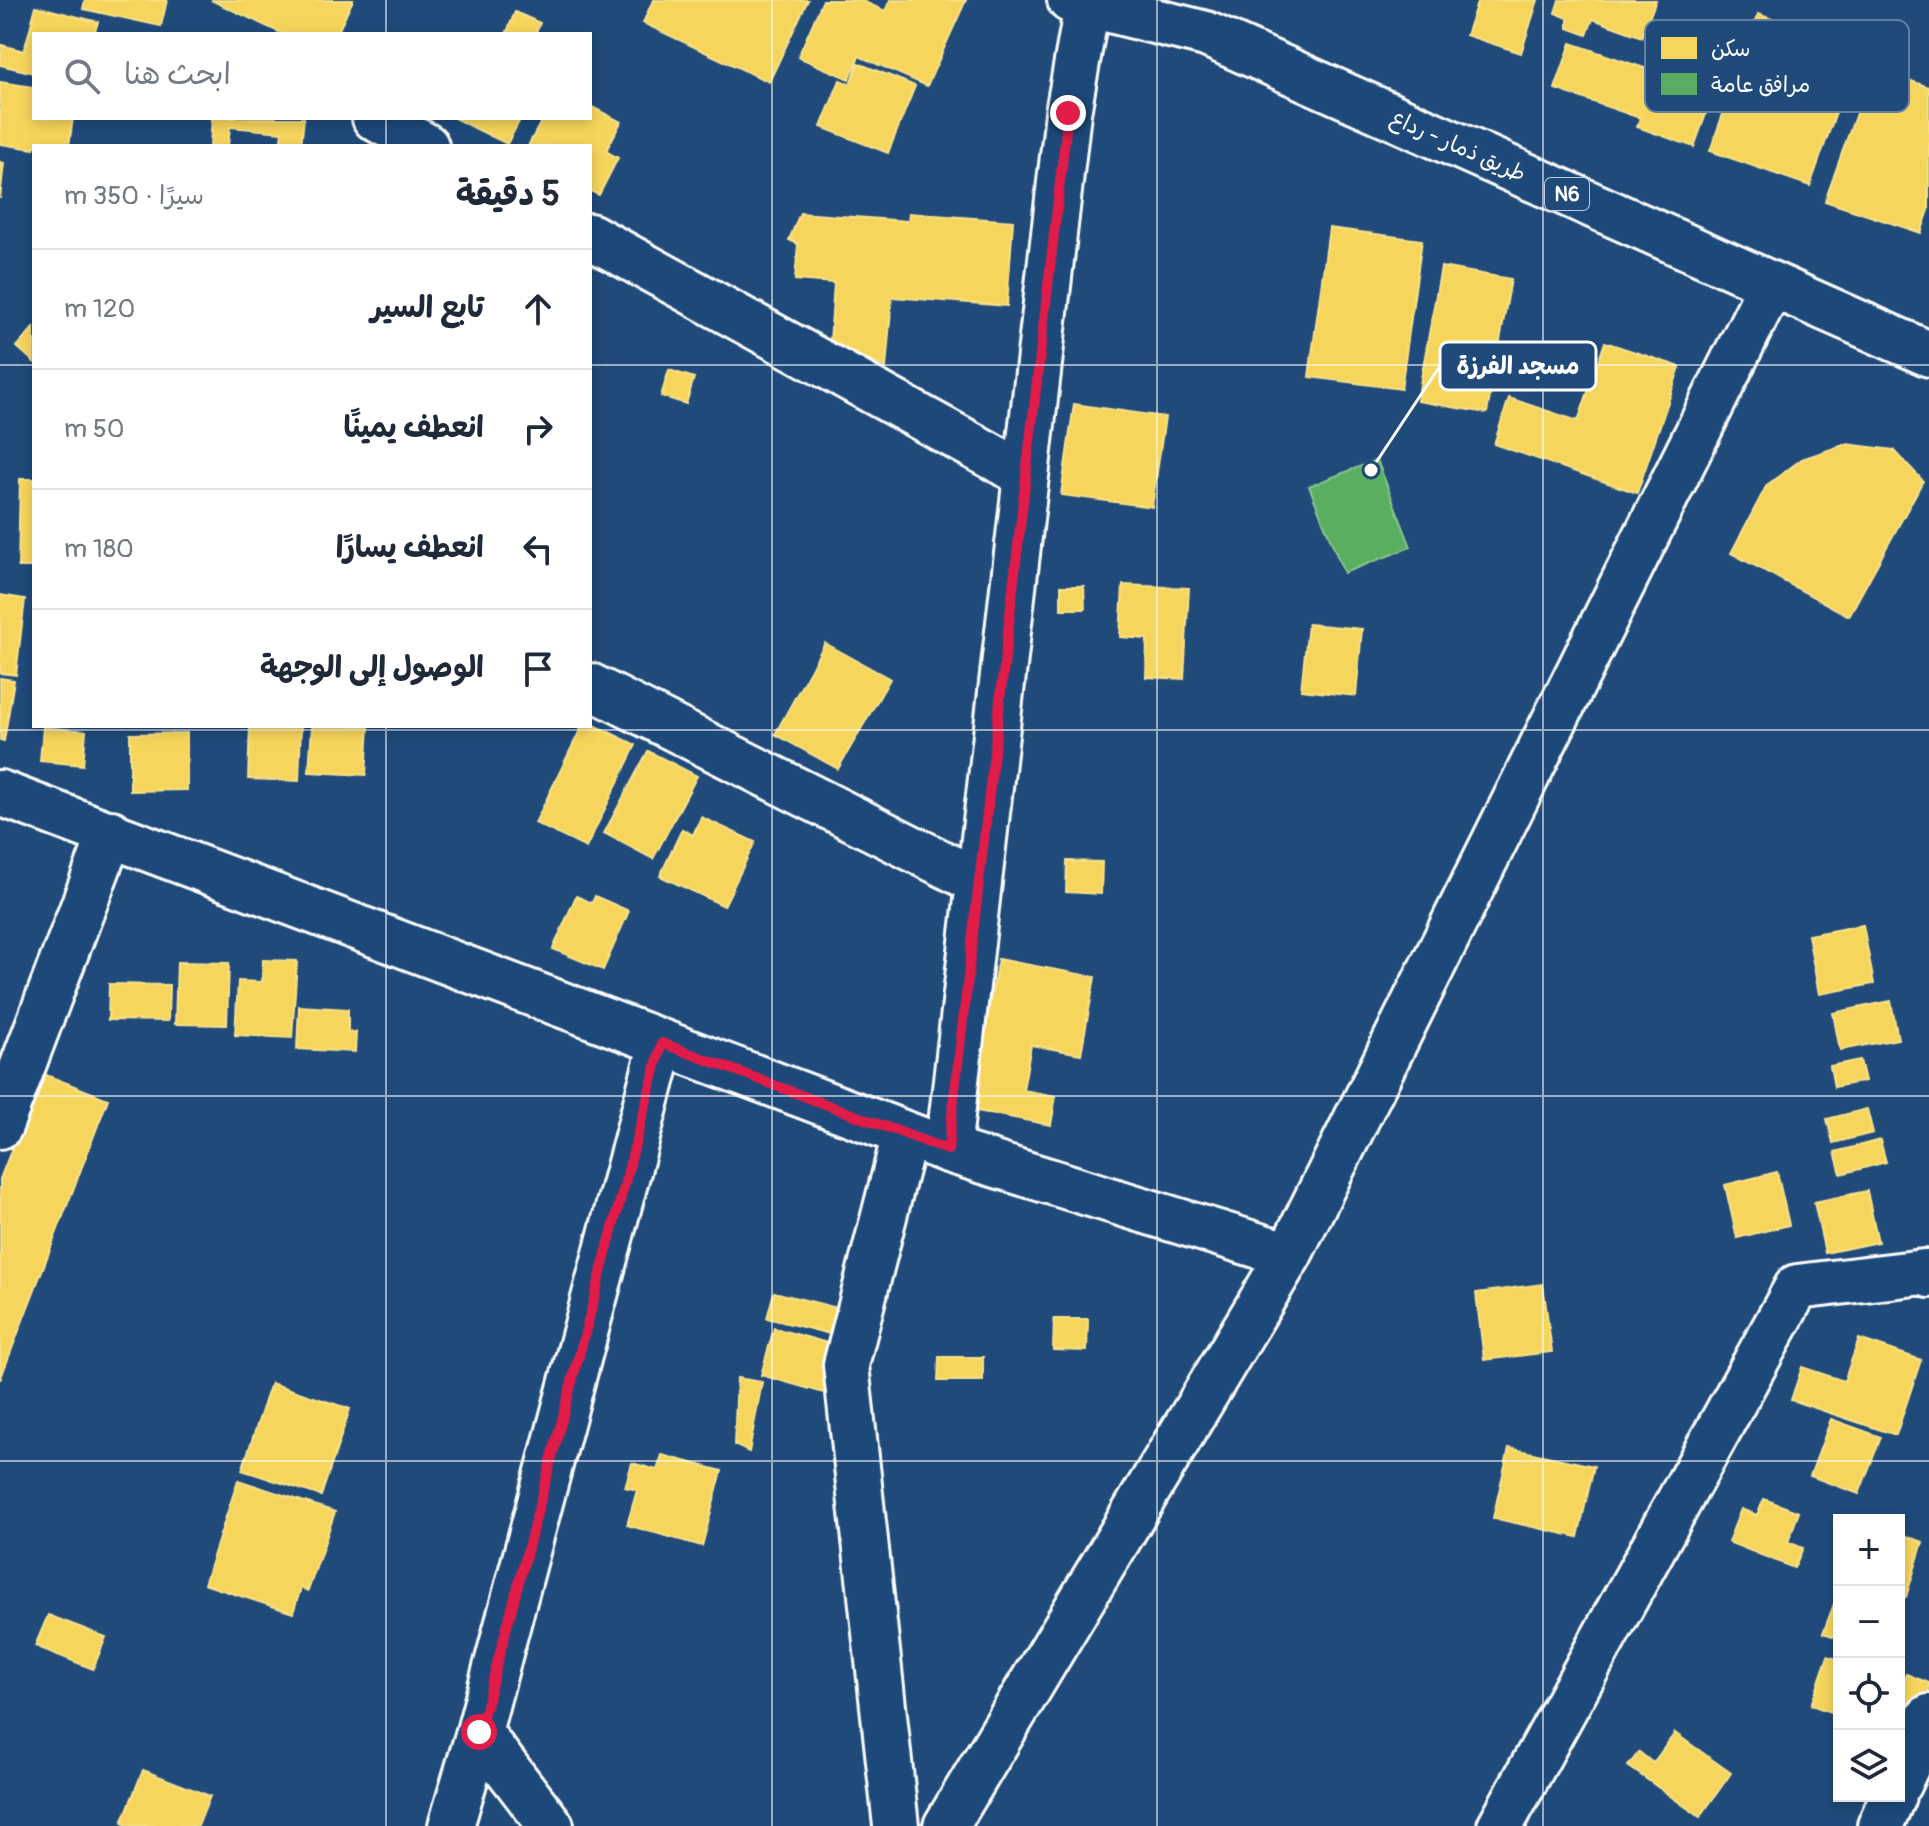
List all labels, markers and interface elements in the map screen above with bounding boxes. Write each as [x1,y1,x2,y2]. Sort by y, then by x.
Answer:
legend [1645,20,1909,112]
search box [32,32,592,120]
text: سكن [1711,35,1751,63]
icon: search [60,54,104,98]
text: ابحث هنا [124,56,231,93]
text: مرافق عامة [1711,71,1810,99]
route end [1050,95,1086,131]
street label: طريق ذمار - رداع [1386,104,1530,189]
text: 5 دقيقة [456,173,560,216]
road number: N6 [1545,178,1589,210]
text: سيرًا · 350 m [64,180,204,212]
icon: ahead [516,287,560,331]
text: تابع السير [371,289,484,326]
text: 120 m [64,293,135,325]
callout: مسجد الفرزة [1440,342,1596,390]
text: مسجد الفرزة [1456,352,1580,381]
icon: right [516,407,560,451]
text: انعطف يمينًا [344,409,484,446]
text: 50 m [64,413,125,445]
icon: left [516,527,560,571]
text: انعطف يسارًا [336,529,484,566]
text: 180 m [64,533,134,565]
icon: arrive [516,647,560,691]
text: الوصول إلى الوجهة [260,649,484,686]
map controls [1833,1514,1905,1802]
button: + [1833,1514,1905,1586]
button: − [1833,1586,1905,1658]
button: locate [1833,1658,1905,1730]
route start [461,1714,497,1750]
button: layers [1833,1730,1905,1802]

